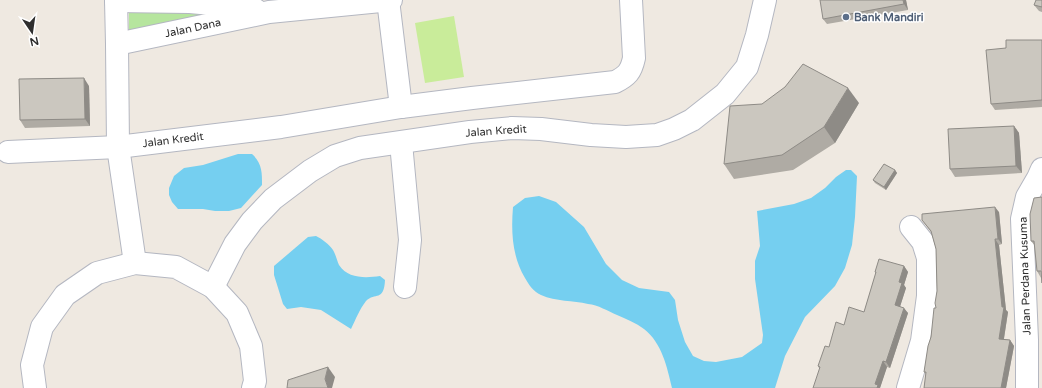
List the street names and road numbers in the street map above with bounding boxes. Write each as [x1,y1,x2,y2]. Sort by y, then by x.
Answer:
street label: Jalan Dana [164,16,222,40]
street label: Jalan Kredit [465,122,527,140]
street label: Jalan Kredit [142,130,204,150]
street label: Jalan Perdana Kusuma [1016,217,1034,335]

